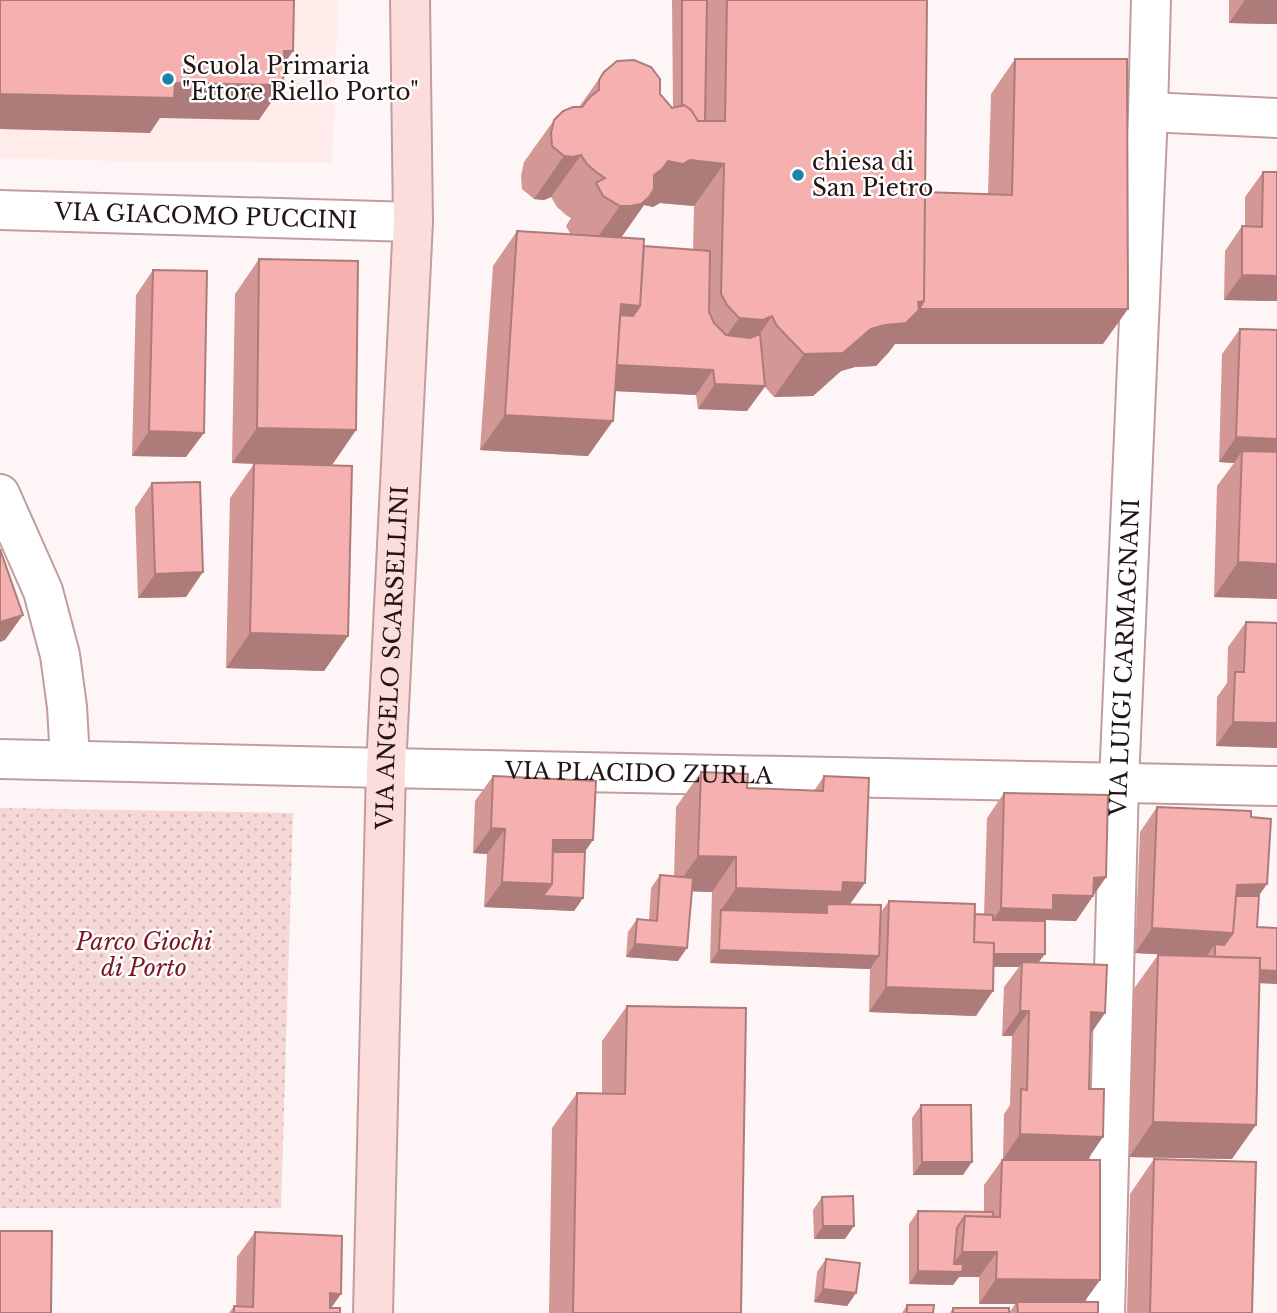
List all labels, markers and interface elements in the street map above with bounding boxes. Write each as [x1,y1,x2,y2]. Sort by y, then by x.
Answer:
place label: Scuola Primaria "Ettore Riello Porto" [182,52,419,106]
marker: Scuola Primaria "Ettore Riello Porto" [160,71,176,87]
place label: chiesa di San Pietro [812,148,933,202]
marker: chiesa di San Pietro [790,167,806,183]
street label: VIA GIACOMO PUCCINI [53,198,358,234]
street label: VIA ANGELO SCARSELLINI [371,485,414,831]
street label: VIA LUIGI CARMAGNANI [1104,498,1145,817]
street label: VIA PLACIDO ZURLA [504,756,774,790]
park label: Parco Giochi di Porto [75,928,212,982]

